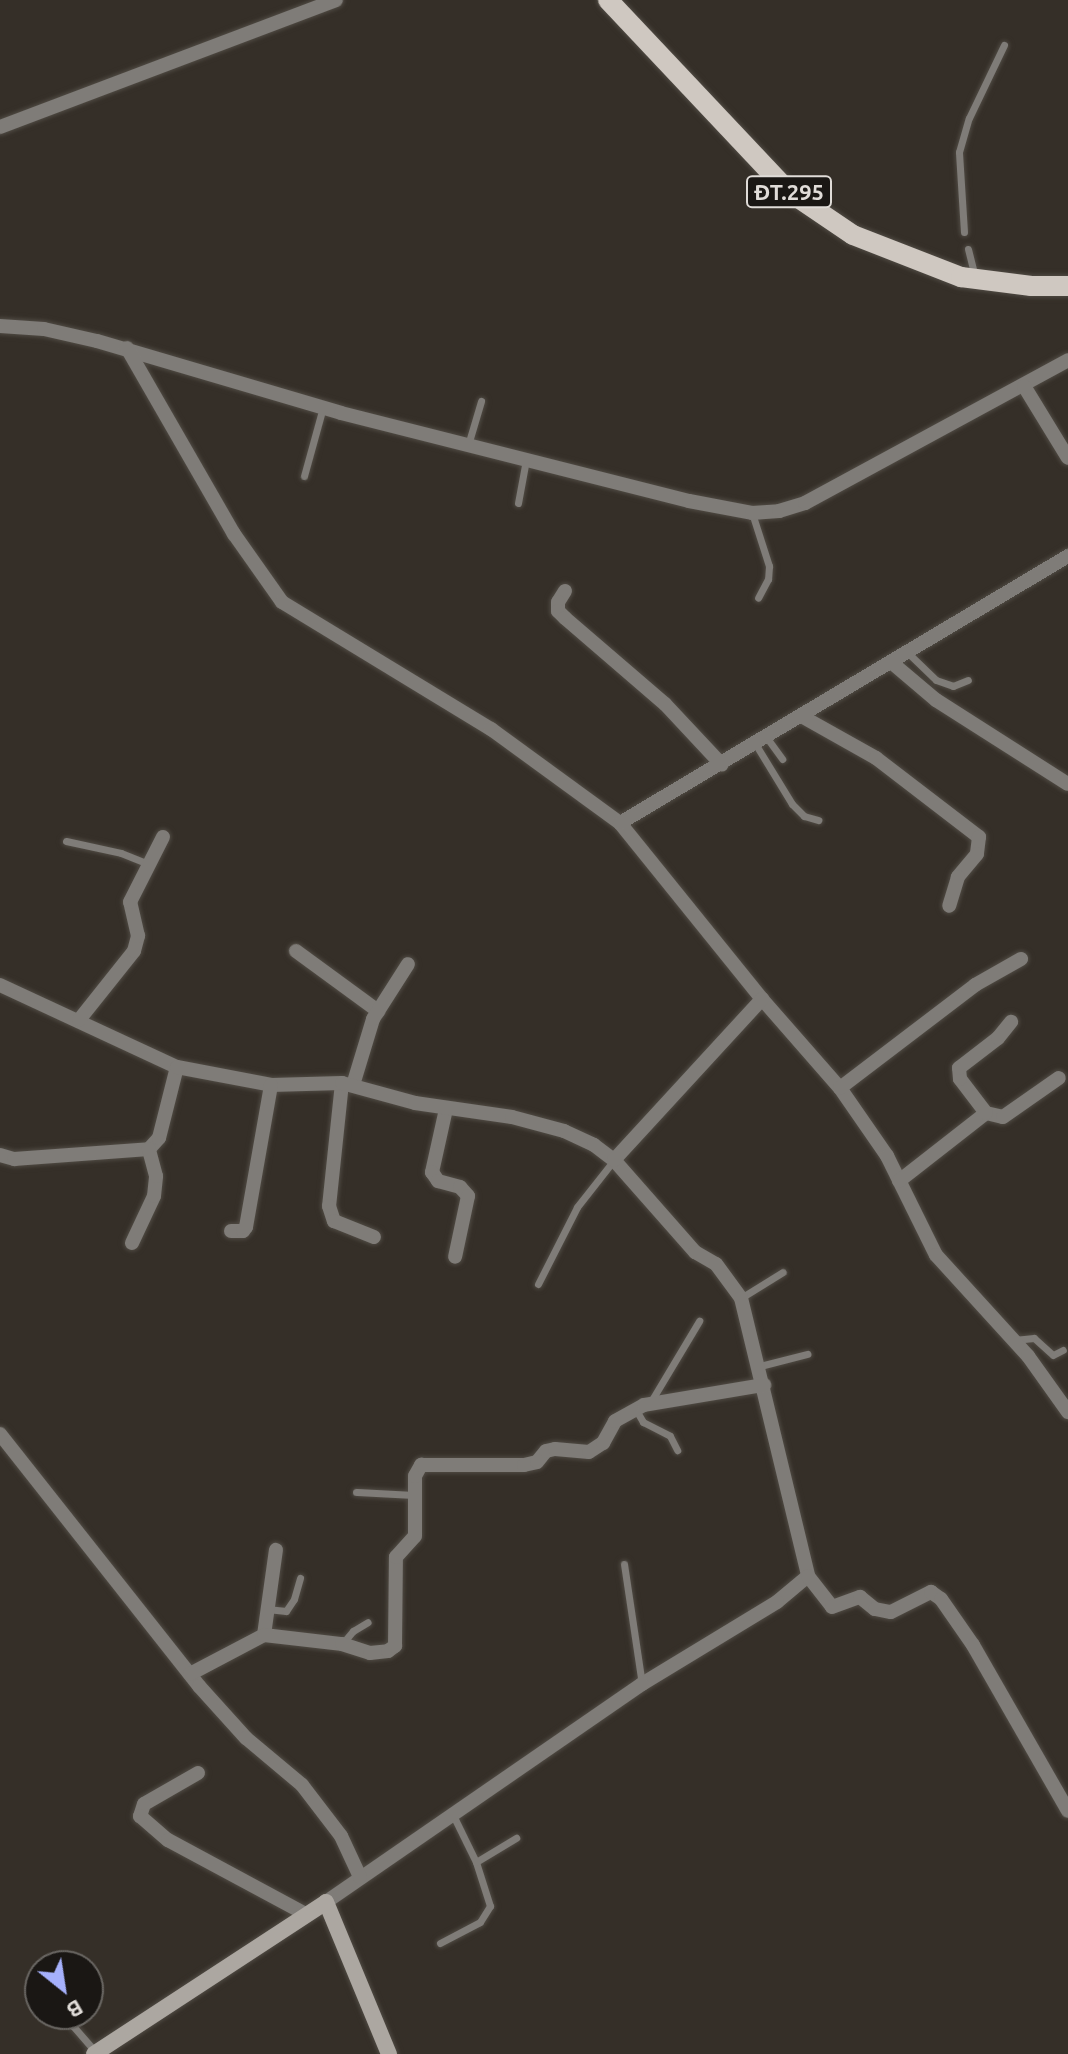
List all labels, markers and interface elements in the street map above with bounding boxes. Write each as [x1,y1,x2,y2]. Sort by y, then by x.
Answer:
road number: ĐT.295 [745,174,833,210]
north arrow [24,1950,104,2030]
text: B [63,1995,88,2024]

